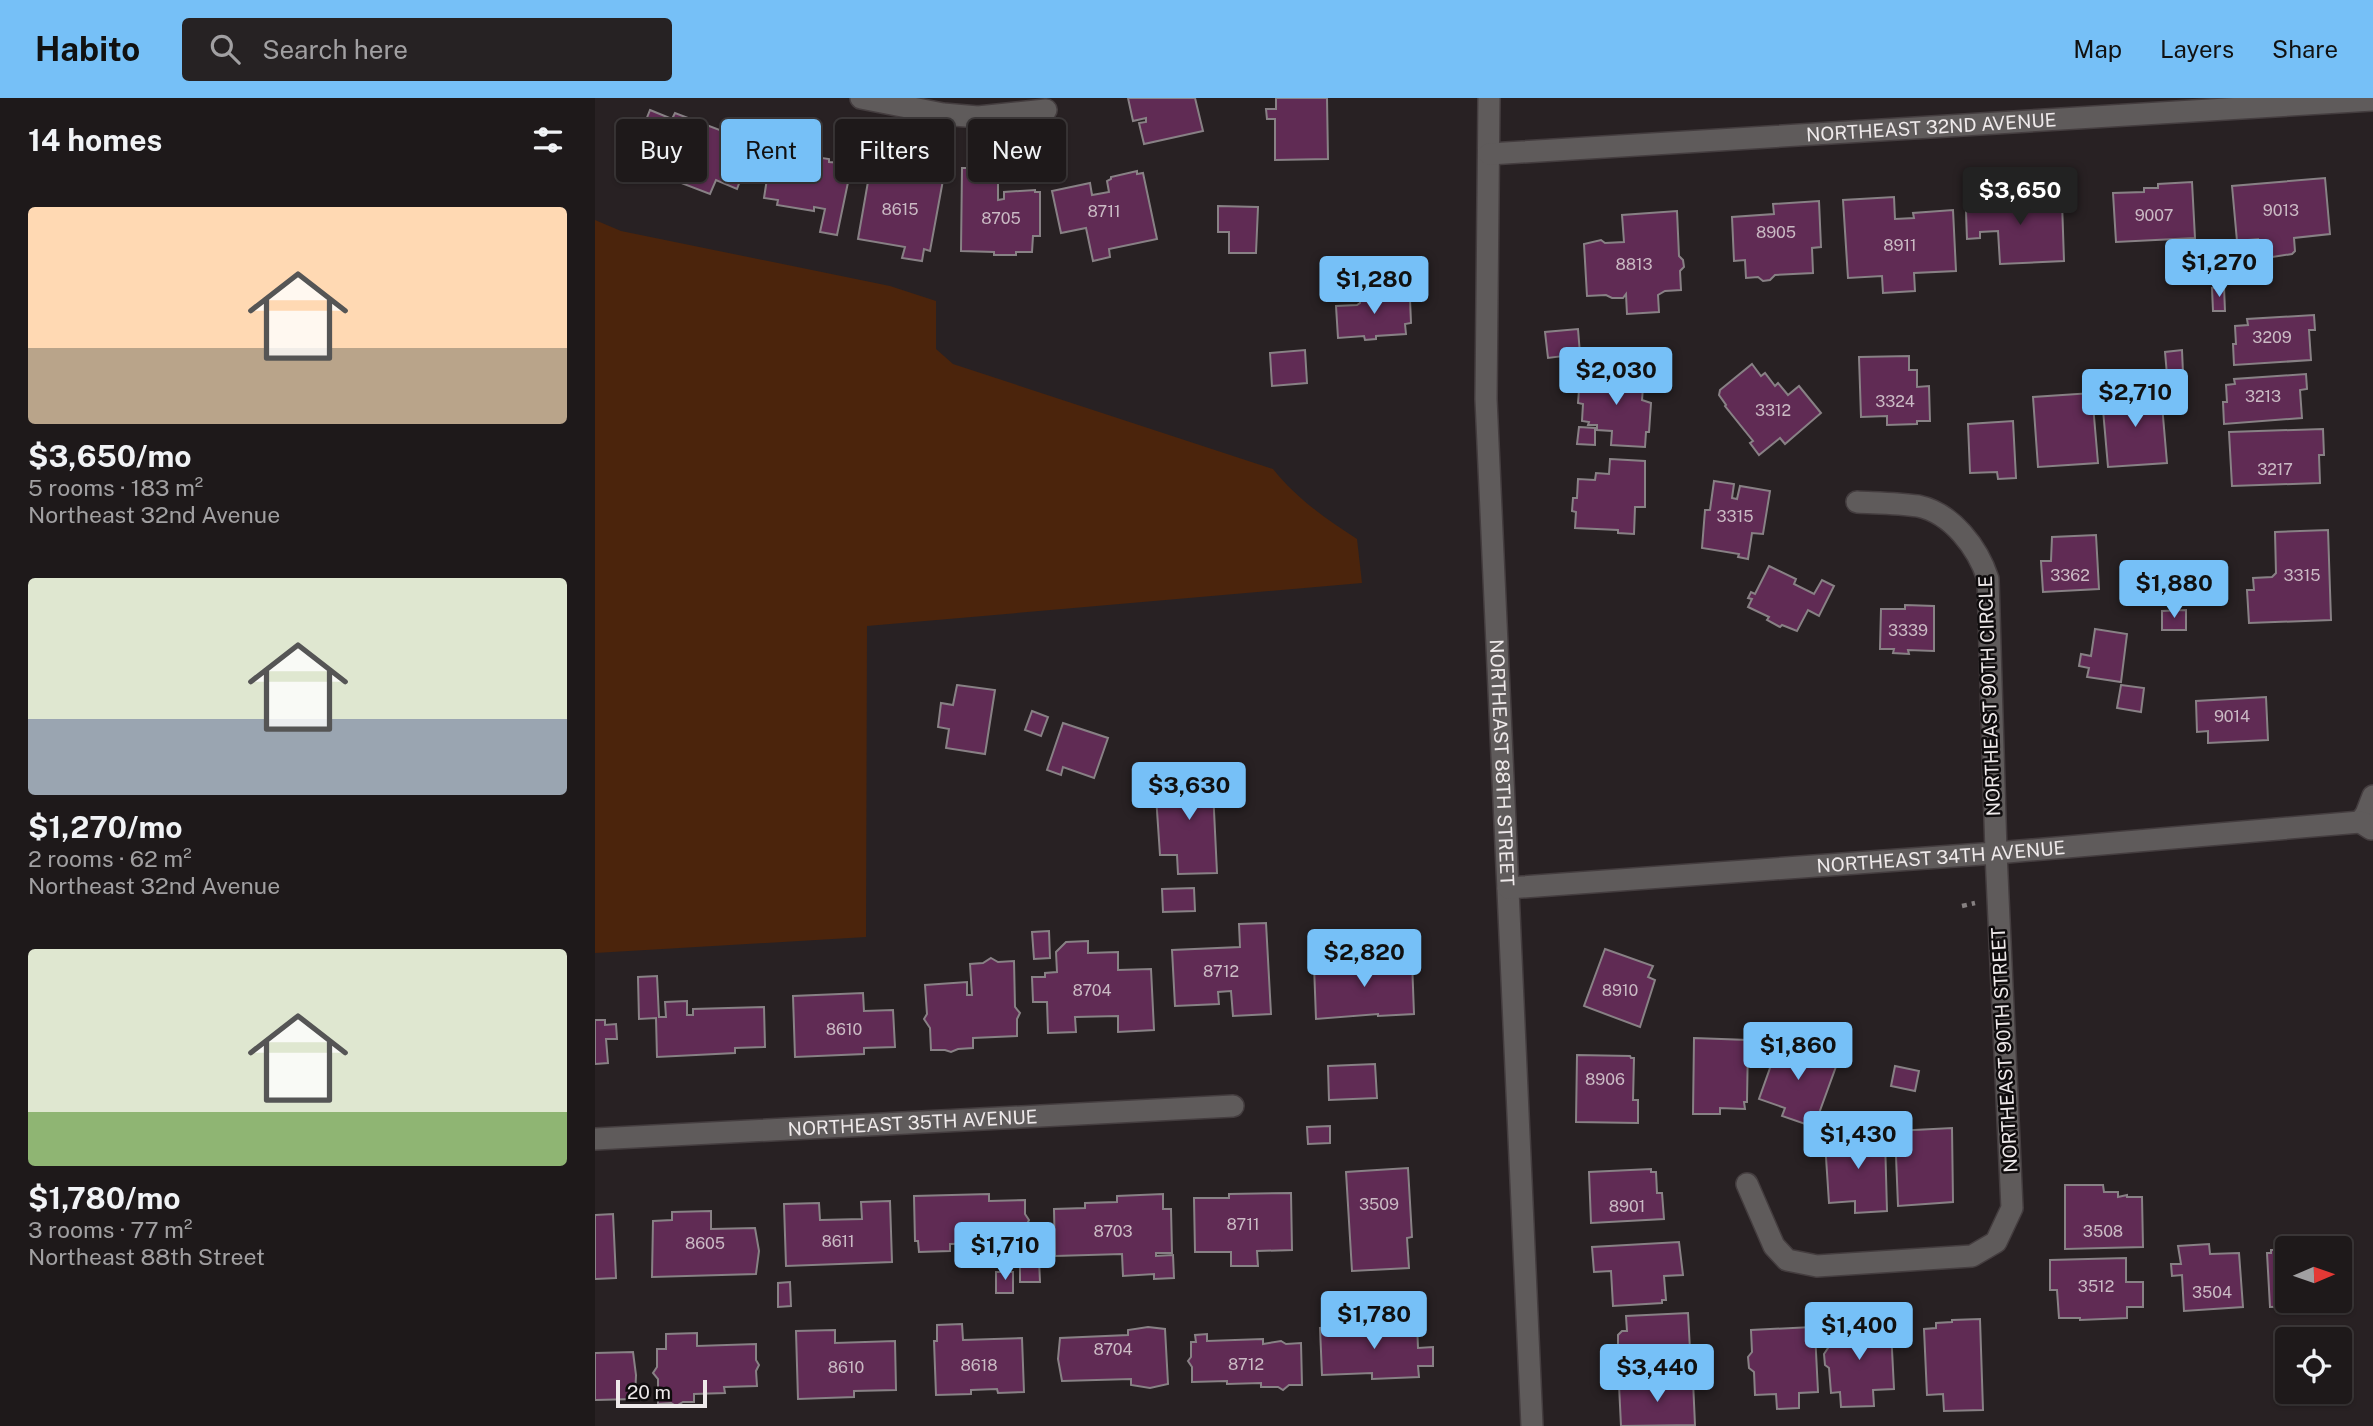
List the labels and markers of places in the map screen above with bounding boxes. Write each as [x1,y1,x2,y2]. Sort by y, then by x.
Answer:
pin: $3,650 [1963,167,2077,227]
pin: $1,270 [2162,240,2276,299]
pin: $1,280 [1317,256,1431,316]
pin: $2,030 [1559,348,1673,407]
pin: $2,710 [2078,370,2192,429]
pin: $1,880 [2117,560,2231,620]
pin: $3,630 [1132,762,1246,822]
pin: $2,820 [1307,930,1421,989]
pin: $1,860 [1741,1023,1855,1082]
pin: $1,430 [1801,1112,1915,1171]
pin: $1,710 [948,1222,1062,1282]
pin: $1,780 [1317,1292,1431,1351]
pin: $1,400 [1802,1302,1916,1362]
pin: $3,440 [1600,1344,1714,1404]

